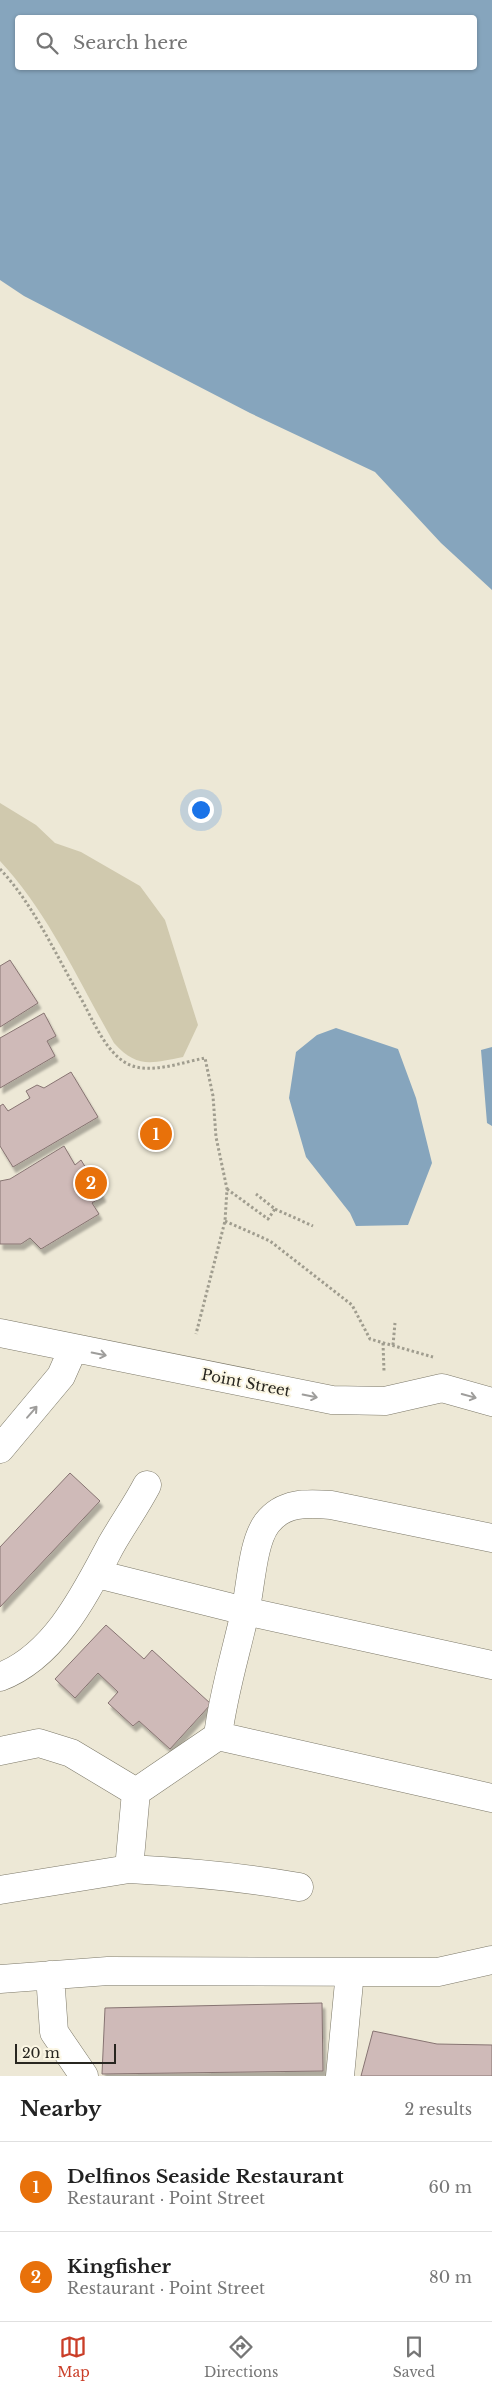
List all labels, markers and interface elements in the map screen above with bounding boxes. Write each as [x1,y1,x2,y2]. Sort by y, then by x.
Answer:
search box [15,15,477,70]
icon: search [33,29,61,57]
text: Search here [73,31,188,54]
your location [188,797,214,823]
pin: 1 [140,1115,172,1153]
pin: 2 [75,1164,107,1202]
one-way arrow [91,1350,107,1359]
street label: Point Street [200,1365,293,1401]
one-way arrow [302,1391,318,1401]
one-way arrow [461,1392,477,1402]
one-way arrow [26,1406,38,1419]
scale bar [15,2041,116,2064]
text: 20 m [22,2044,60,2062]
text: Nearby [20,2096,101,2122]
text: 2 results [404,2099,472,2119]
text: Delfinos Seaside Restaurant [67,2165,344,2188]
text: 1 [33,2177,39,2197]
text: 60 m [429,2177,472,2197]
text: Restaurant · Point Street [67,2188,265,2208]
text: Kingfisher [67,2255,171,2278]
text: 2 [31,2267,41,2287]
text: 80 m [429,2267,472,2287]
text: Restaurant · Point Street [67,2278,265,2298]
tab: Map [57,2333,90,2381]
tab: Directions [204,2333,278,2381]
tab: Saved [393,2333,435,2381]

